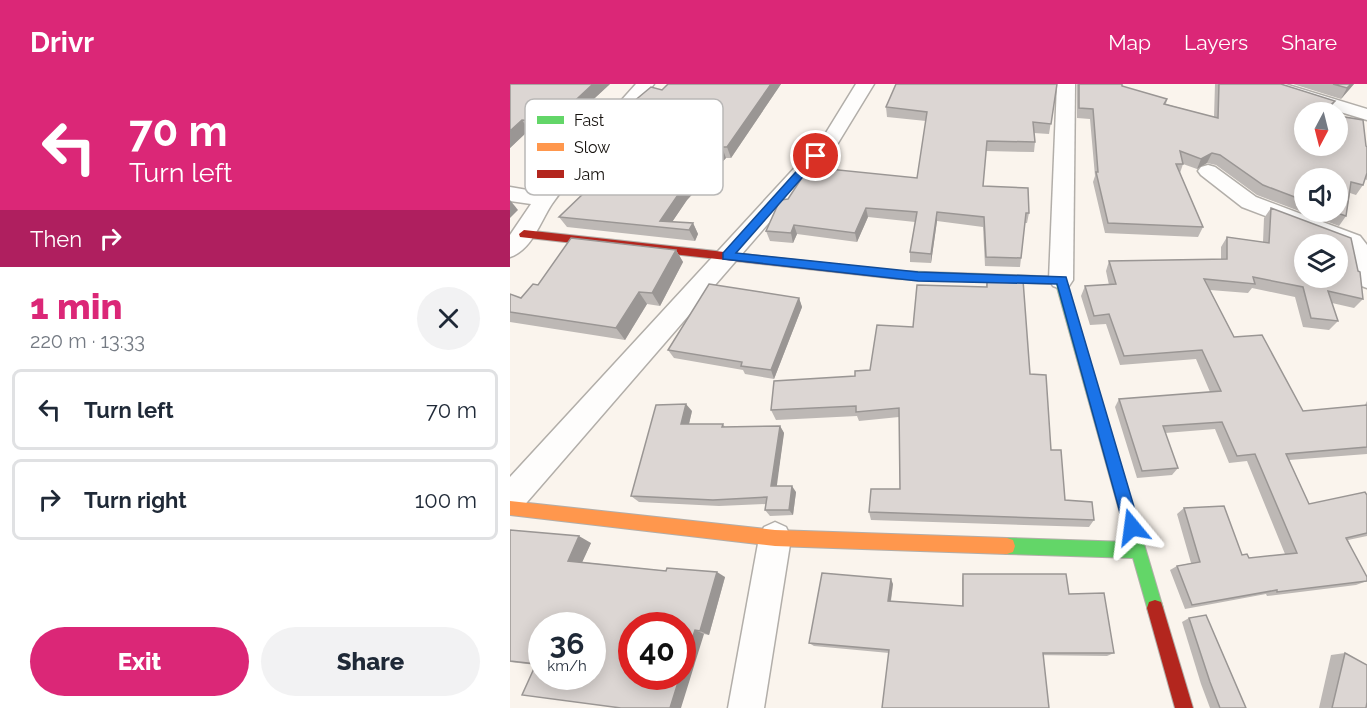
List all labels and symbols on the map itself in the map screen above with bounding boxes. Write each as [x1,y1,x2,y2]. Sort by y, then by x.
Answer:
legend [525,99,723,195]
north arrow [1294,102,1348,156]
text: Fast [574,111,605,130]
pin [790,130,841,181]
text: Slow [574,138,610,157]
text: Jam [574,165,605,184]
position arrow [1100,495,1164,559]
speed limit sign: 40 [618,612,696,690]

